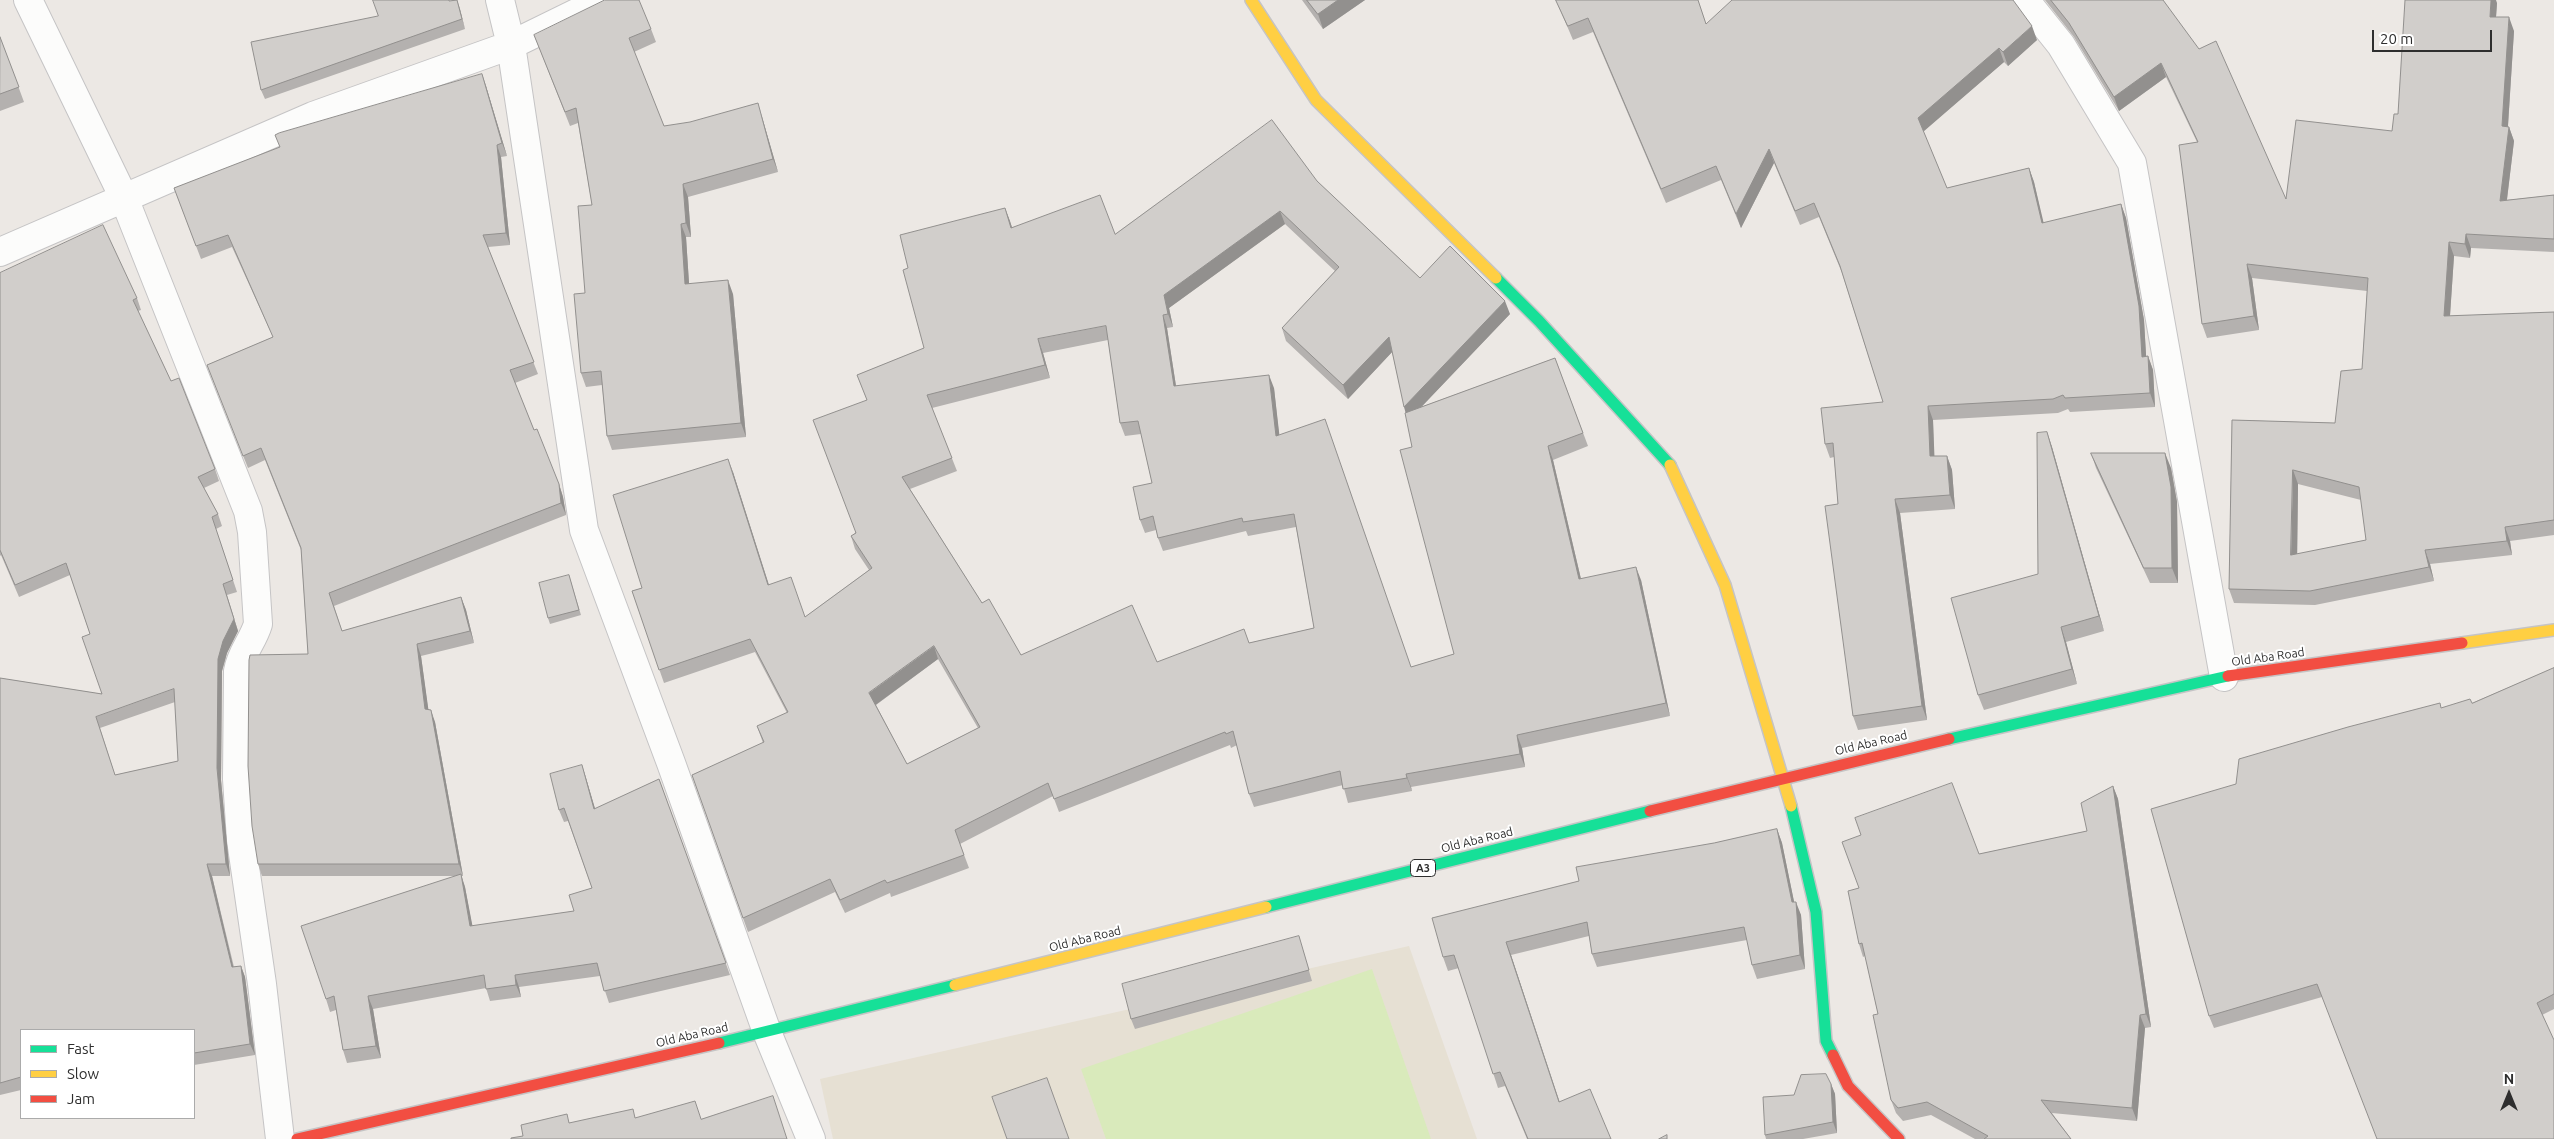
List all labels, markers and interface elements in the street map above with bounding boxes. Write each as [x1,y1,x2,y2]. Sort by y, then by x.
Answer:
scale bar [2374,20,2494,52]
text: 20 m [2380,30,2413,47]
street label: Old Aba Road [2231,645,2305,669]
street label: Old Aba Road [1834,728,1908,758]
street label: Old Aba Road [1440,824,1514,856]
road number: A3 [1410,860,1436,876]
street label: Old Aba Road [1048,923,1122,955]
street label: Old Aba Road [655,1020,729,1050]
legend [20,1029,195,1119]
text: Fast [67,1040,94,1057]
text: Slow [67,1065,99,1082]
north arrow [2484,1069,2534,1119]
text: N [2504,1071,2514,1087]
text: Jam [67,1090,95,1107]

